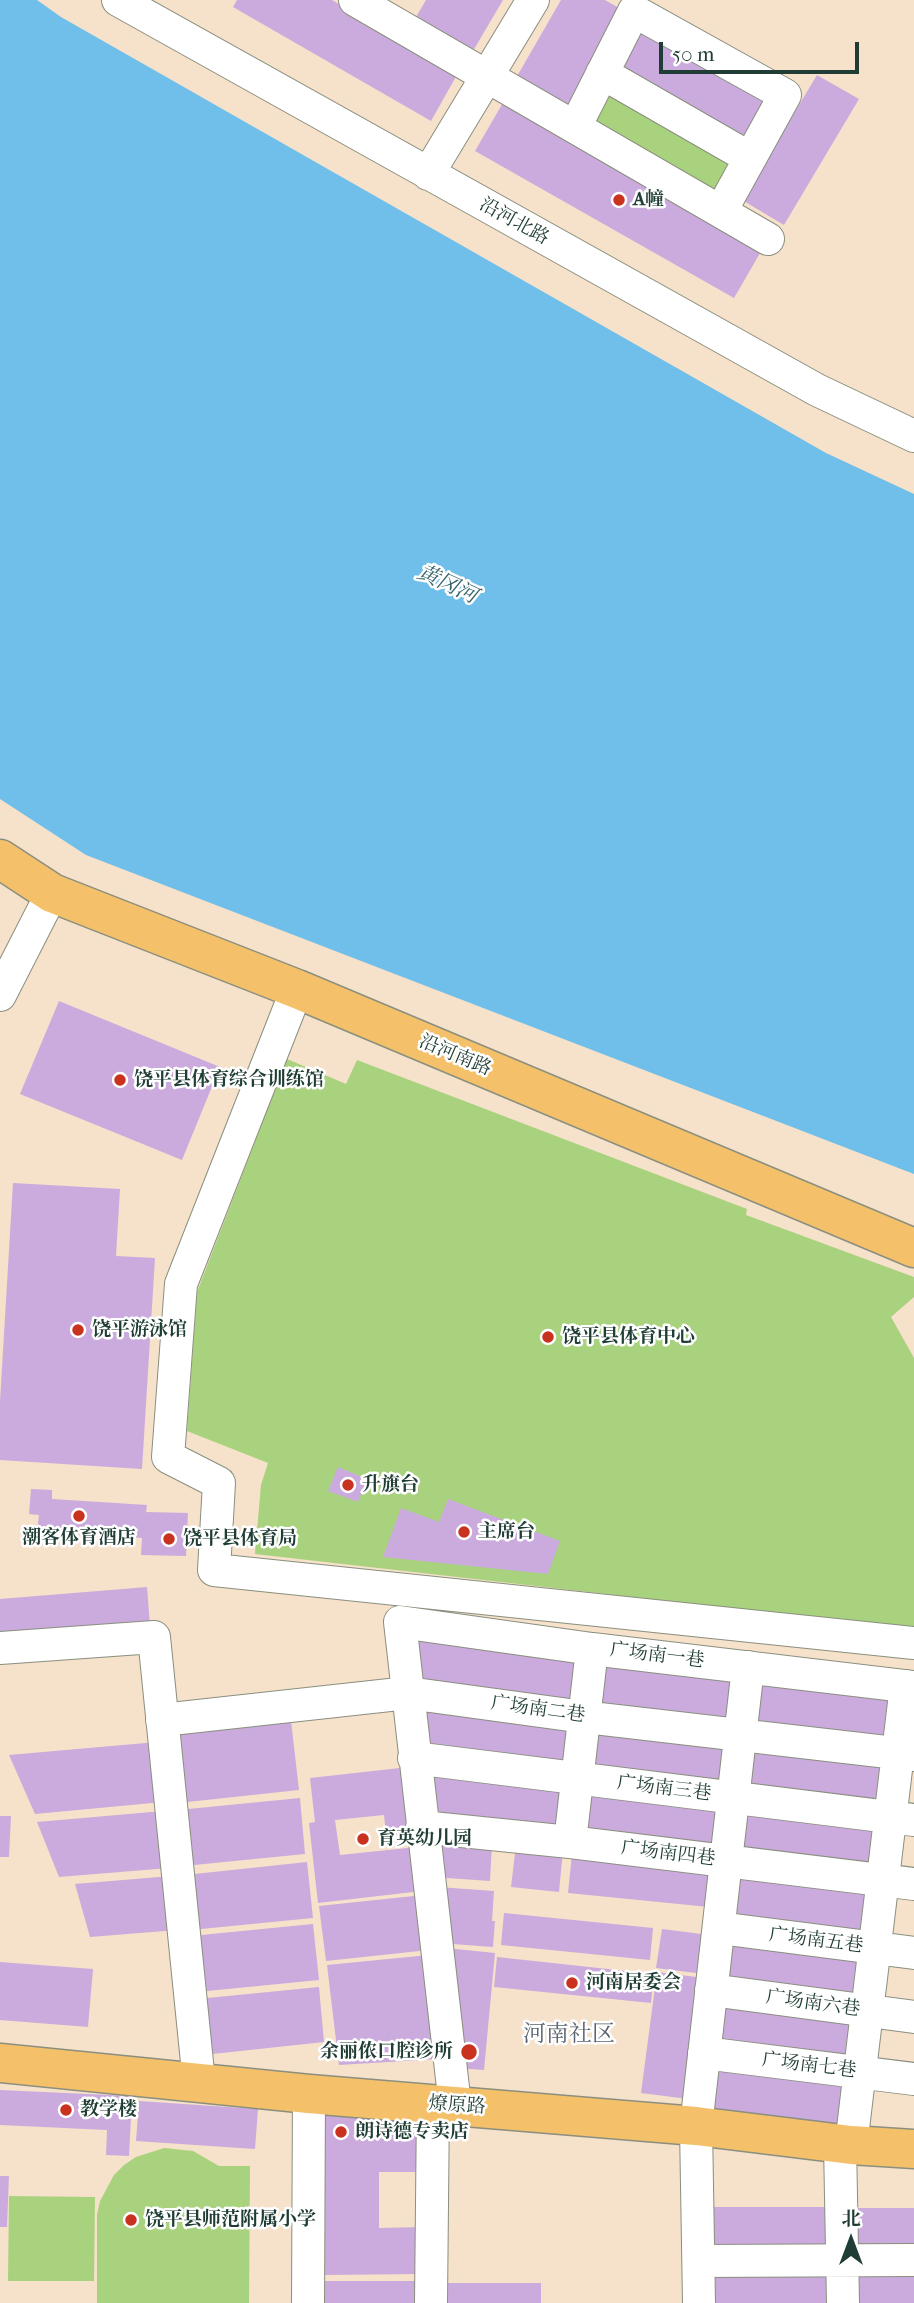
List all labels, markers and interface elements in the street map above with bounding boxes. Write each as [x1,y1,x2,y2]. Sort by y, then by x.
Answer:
scale bar [662,28,862,72]
text: 50 m [672,42,715,66]
place label: A幢 [633,189,664,211]
marker: A幢 [611,192,627,208]
street label: 沿河北路 [475,194,553,250]
water label: 黄冈河 [413,560,481,610]
street label: 沿河南路 [416,1031,494,1081]
place label: 饶平县体育综合训练馆 [134,1069,324,1091]
marker: 饶平县体育综合训练馆 [112,1072,128,1088]
place label: 饶平游泳馆 [92,1319,187,1341]
marker: 饶平游泳馆 [70,1322,86,1338]
place label: 饶平县体育中心 [562,1326,695,1348]
marker: 饶平县体育中心 [540,1329,556,1345]
place label: 升旗台 [362,1474,419,1496]
marker: 升旗台 [340,1477,356,1493]
marker: 潮客体育酒店 [71,1508,87,1524]
place label: 主席台 [478,1521,535,1543]
marker: 主席台 [456,1524,472,1540]
place label: 潮客体育酒店 [22,1527,136,1549]
place label: 饶平县体育局 [183,1528,297,1550]
marker: 饶平县体育局 [161,1531,177,1547]
street label: 广场南一巷 [608,1639,706,1673]
street label: 广场南二巷 [489,1692,587,1728]
street label: 广场南三巷 [615,1772,713,1806]
place label: 育英幼儿园 [377,1828,472,1850]
marker: 育英幼儿园 [355,1831,371,1847]
street label: 广场南四巷 [619,1837,717,1871]
street label: 广场南五巷 [767,1924,865,1958]
place label: 河南居委会 [586,1972,681,1994]
marker: 河南居委会 [564,1975,580,1991]
street label: 广场南六巷 [764,1986,862,2022]
district label: 河南社区 [523,2021,615,2049]
place label: 余丽侬口腔诊所 [320,2041,453,2063]
marker: 余丽侬口腔诊所 [459,2042,479,2062]
street label: 广场南七巷 [760,2049,858,2083]
street label: 燎原路 [428,2093,486,2119]
place label: 教学楼 [80,2099,137,2121]
marker: 教学楼 [58,2102,74,2118]
place label: 朗诗德专卖店 [355,2121,469,2143]
marker: 朗诗德专卖店 [333,2124,349,2140]
north arrow [816,2205,886,2275]
text: 北 [841,2208,861,2230]
place label: 饶平县师范附属小学 [145,2209,316,2231]
marker: 饶平县师范附属小学 [123,2212,139,2228]

